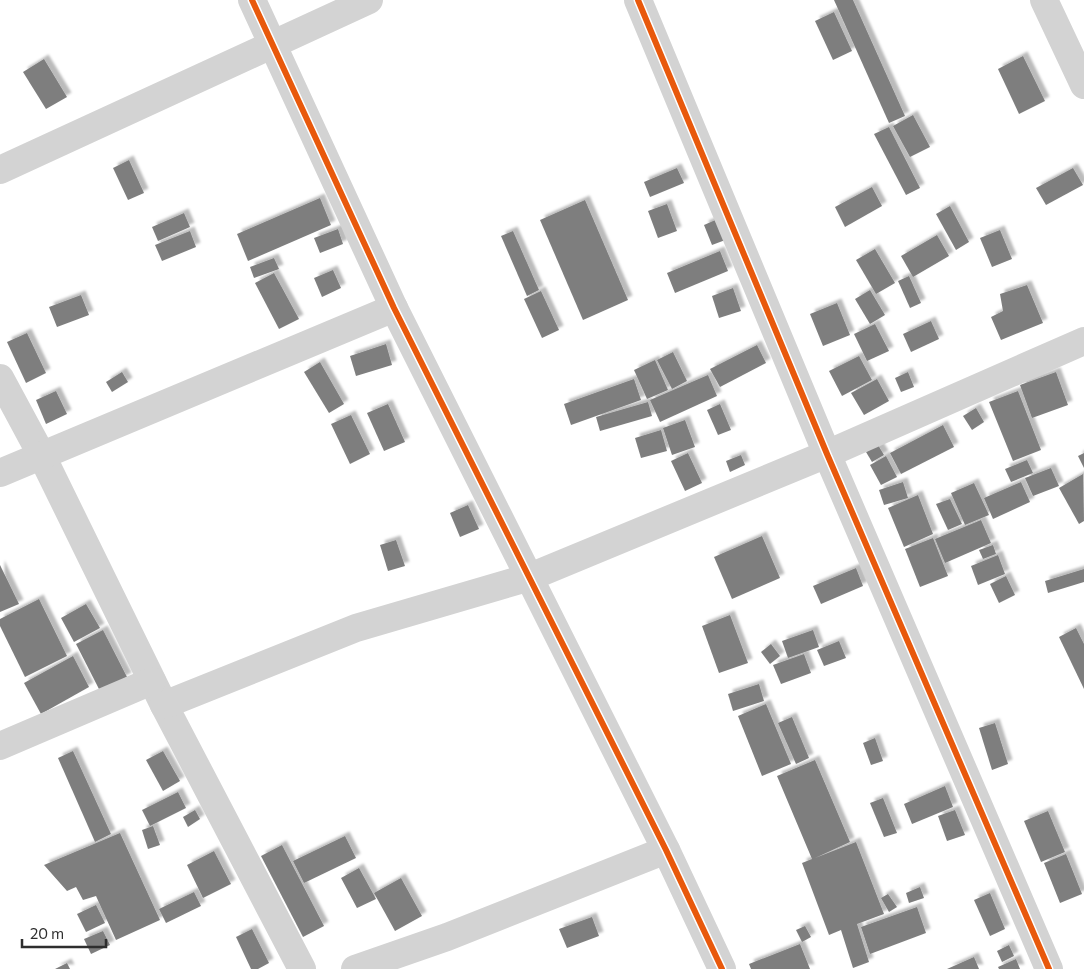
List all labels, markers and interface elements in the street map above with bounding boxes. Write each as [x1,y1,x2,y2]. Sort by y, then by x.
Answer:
scale bar [22,916,106,948]
text: 20 m [30,924,64,942]

